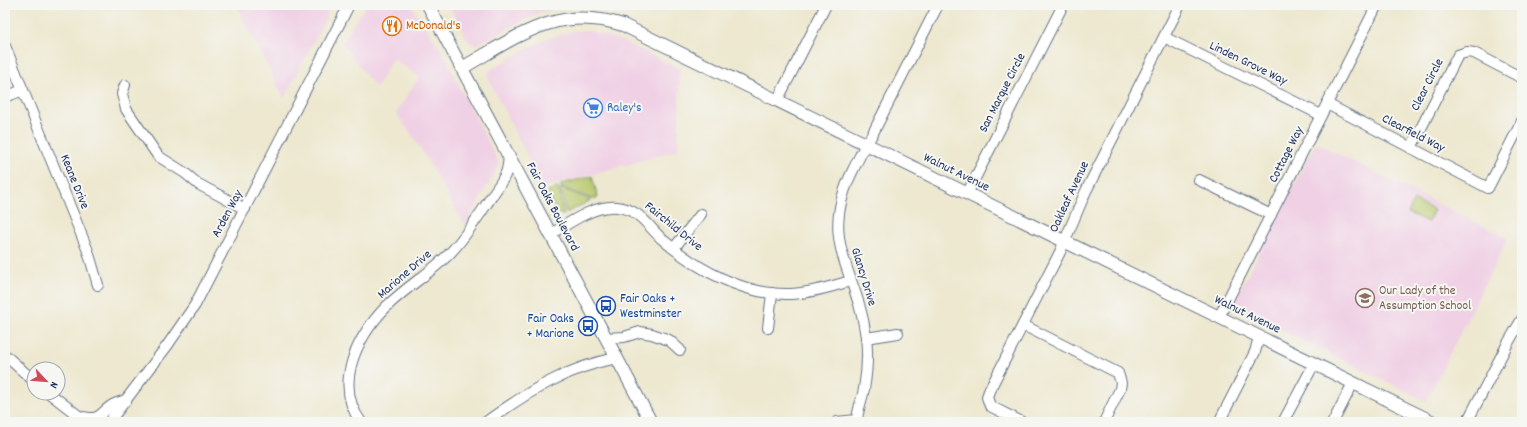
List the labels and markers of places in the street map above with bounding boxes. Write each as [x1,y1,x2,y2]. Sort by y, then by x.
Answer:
restaurant icon: McDonald's [381,15,403,37]
place label: McDonald's [406,17,461,36]
supermarket icon: Raley's [582,97,604,119]
place label: Raley's [607,99,642,118]
place label: Our Lady of the Assumption School [1379,282,1471,316]
school or university icon: Our Lady of the Assumption School [1354,287,1376,309]
place label: Fair Oaks + Westminster [620,290,682,324]
bus stop icon: Fair Oaks + Westminster [595,295,617,317]
place label: Fair Oaks + Marione [527,310,574,344]
bus stop icon: Fair Oaks + Marione [577,315,599,337]

